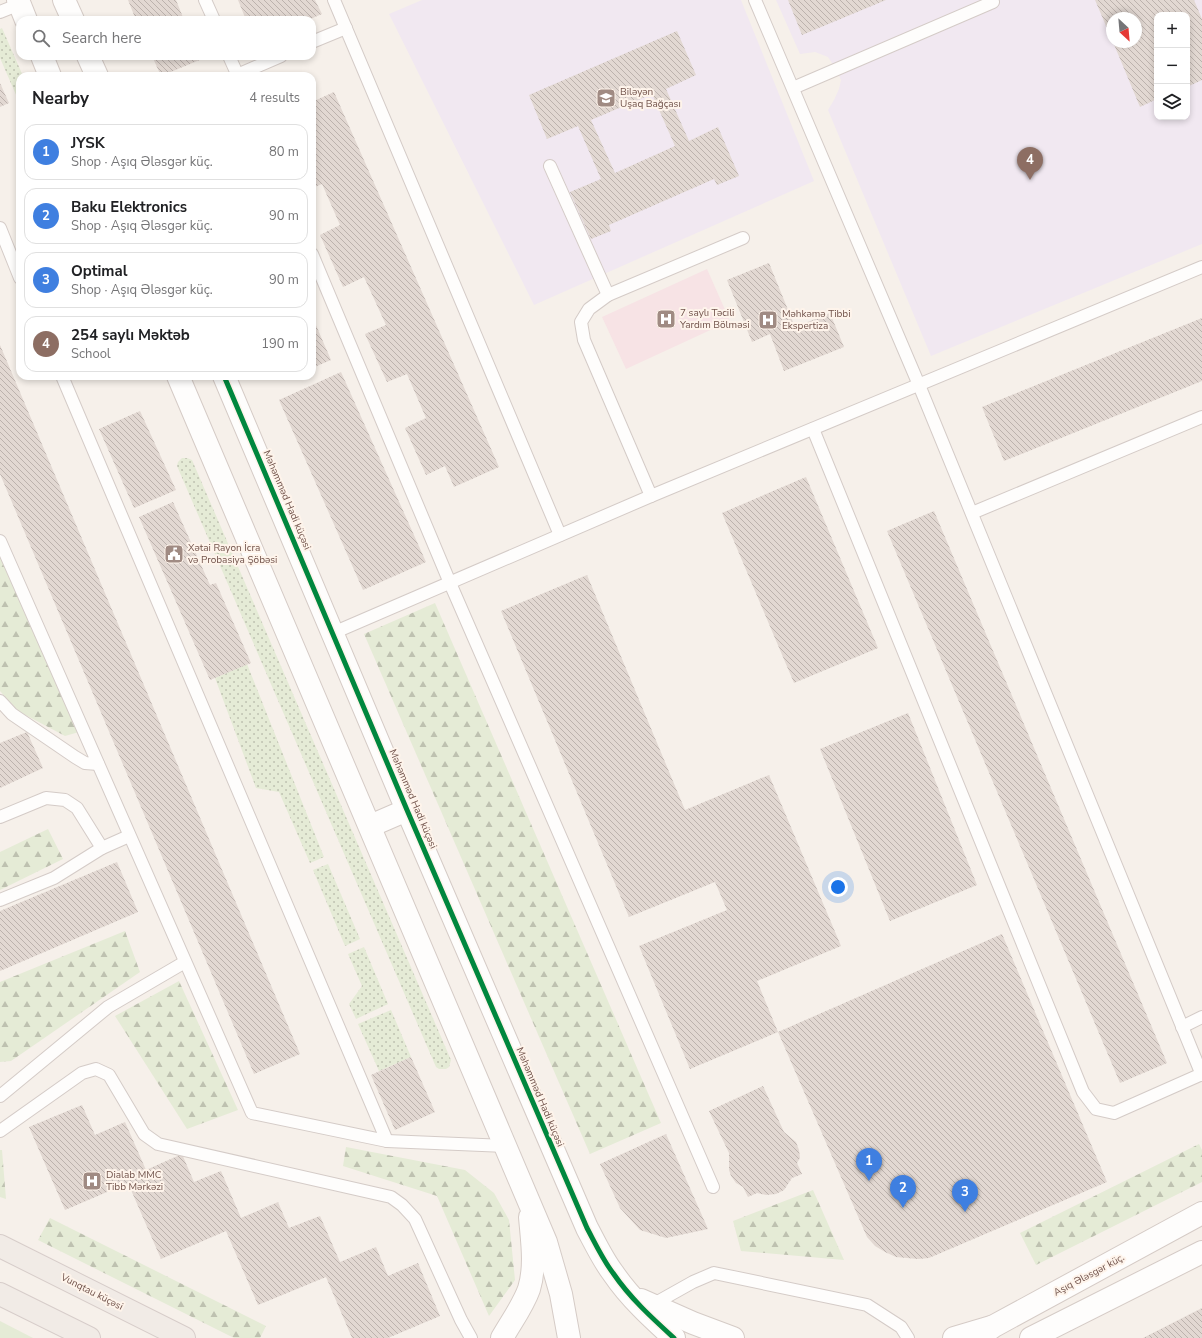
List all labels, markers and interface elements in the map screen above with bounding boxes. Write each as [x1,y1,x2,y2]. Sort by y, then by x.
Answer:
north arrow [1106,12,1142,48]
map controls [1154,12,1190,120]
button: + [1154,12,1190,48]
search box [16,16,316,60]
icon: search [30,27,52,49]
text: Search here [62,28,142,48]
button: − [1154,48,1190,84]
button: layers [1154,84,1190,120]
place label: Biləyən Uşaq Bağçası [620,85,681,111]
text: Nearby [32,87,89,110]
school or university icon: Biləyən Uşaq Bağçası [595,87,617,109]
text: 4 results [249,89,300,107]
text: JYSK [71,133,105,153]
text: 1 [42,143,50,161]
text: 80 m [269,143,299,161]
pin: 4 [1017,147,1043,180]
text: Shop · Aşıq Ələsgər küç. [71,153,213,171]
text: Baku Elektronics [71,197,187,217]
text: 2 [42,207,50,225]
text: 90 m [269,207,299,225]
text: Shop · Aşıq Ələsgər küç. [71,217,213,235]
text: Optimal [71,261,127,281]
text: 3 [42,271,50,289]
text: 90 m [269,271,299,289]
text: Shop · Aşıq Ələsgər küç. [71,281,213,299]
place label: 7 saylı Təcili Yardım Bölməsi [679,306,750,332]
place label: Məhkəmə Tibbi Ekspertiza [782,307,851,333]
hospital icon: 7 saylı Təcili Yardım Bölməsi [655,308,677,330]
hospital icon: Məhkəmə Tibbi Ekspertiza [757,309,779,331]
text: 254 saylı Məktəb [71,325,190,345]
text: 4 [42,335,50,353]
text: 190 m [261,335,299,353]
text: School [71,345,111,363]
street label: Məhəmməd Hadi küçəsi [260,448,314,552]
place label: Xətai Rayon İcra və Probasiya Şöbəsi [188,541,277,567]
public building icon: Xətai Rayon İcra və Probasiya Şöbəsi [163,543,185,565]
street label: Məhəmməd Hadi küçəsi [386,747,440,851]
your location [828,877,848,897]
street label: Məhəmməd Hadi küçəsi [513,1045,567,1149]
pin: 1 [856,1148,882,1181]
place label: Dialab MMC Tibb Mərkəzi [106,1168,163,1194]
hospital icon: Dialab MMC Tibb Mərkəzi [81,1170,103,1192]
pin: 2 [890,1175,916,1208]
pin: 3 [952,1179,978,1212]
street label: Aşıq Ələsgər küç. [1051,1250,1127,1300]
street label: Vunqtau küçəsi [58,1270,126,1314]

